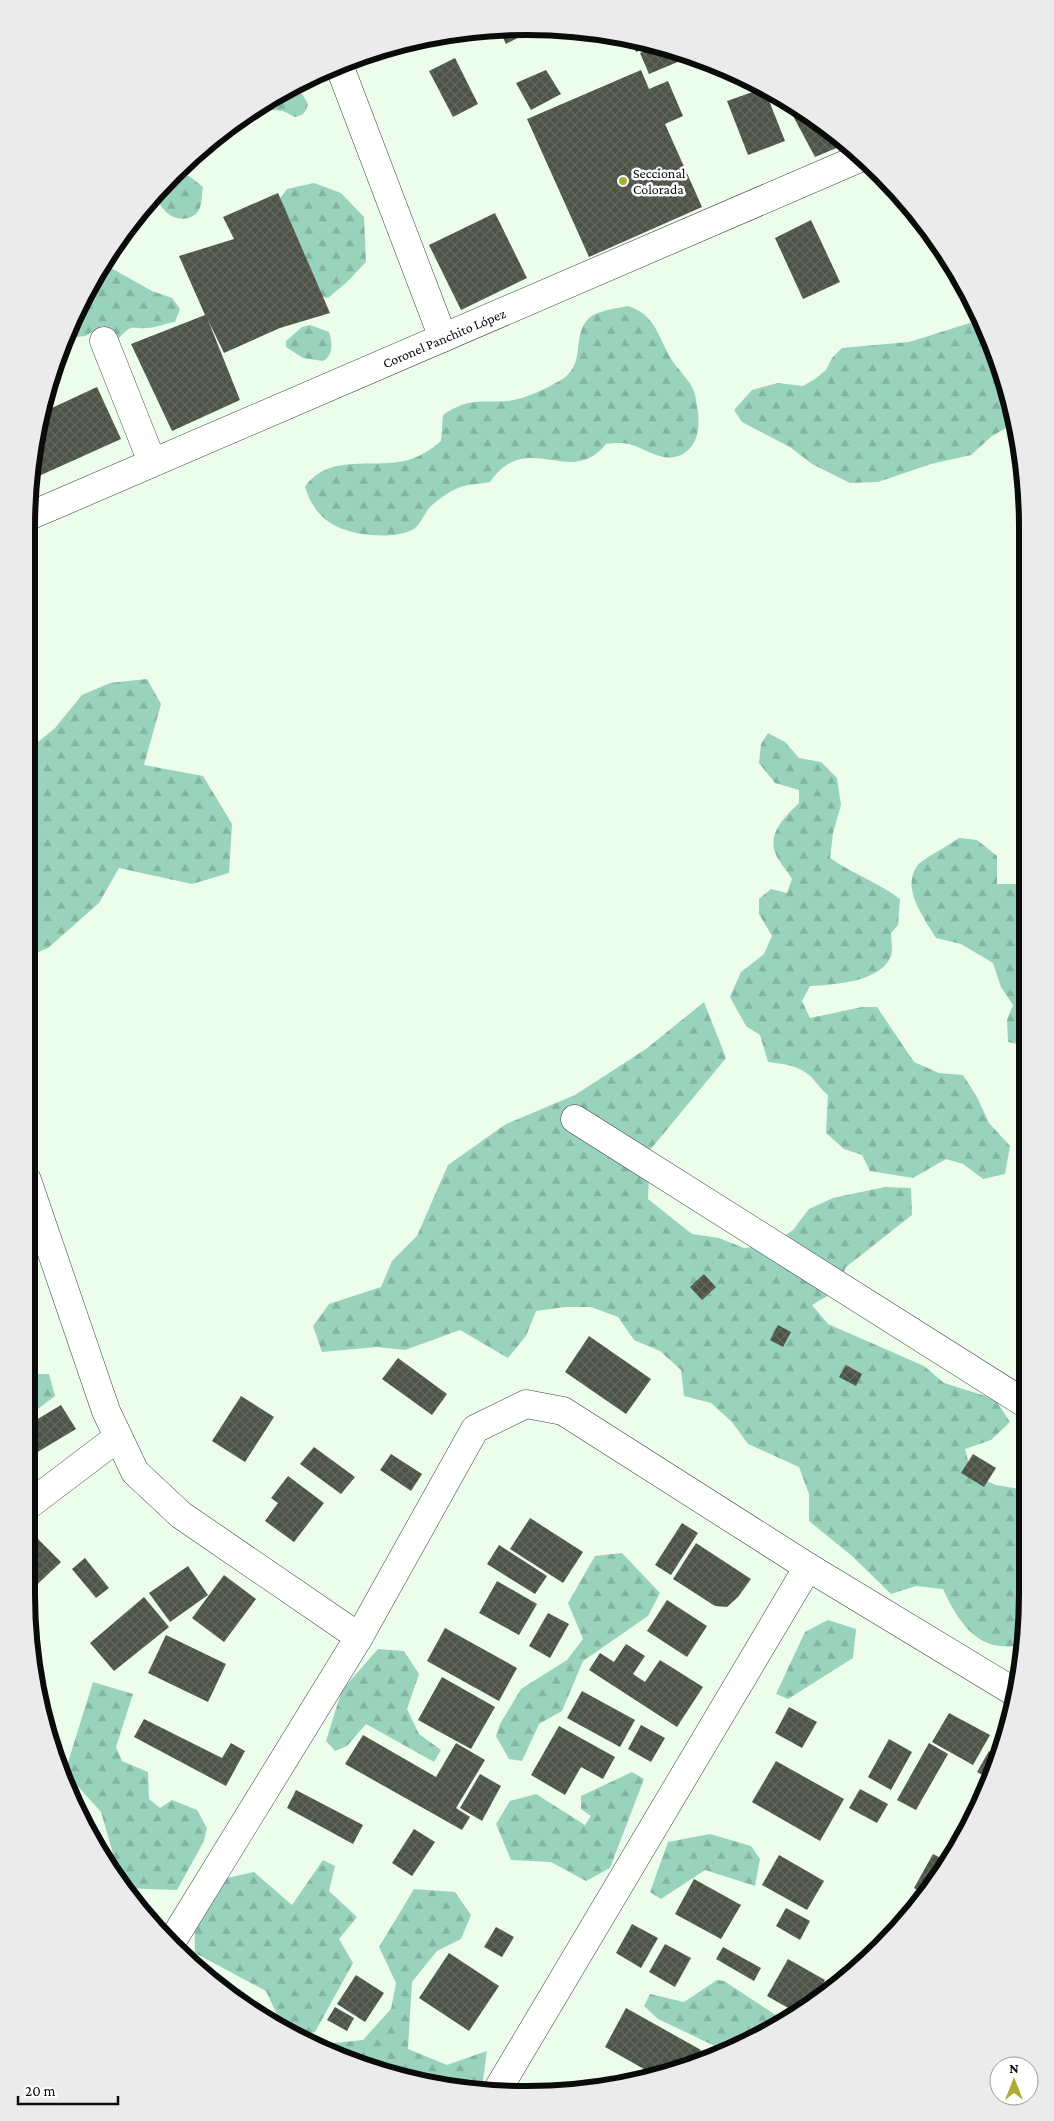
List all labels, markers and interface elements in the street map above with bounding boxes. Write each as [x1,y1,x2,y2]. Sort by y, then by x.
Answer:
place label: Seccional Colorada [633,165,686,197]
marker: Seccional Colorada [617,175,629,187]
street label: Coronel Panchito López [380,305,508,371]
north arrow [989,2056,1039,2106]
text: N [1009,2060,1019,2076]
scale bar [18,2074,118,2106]
text: 20 m [25,2083,56,2099]

